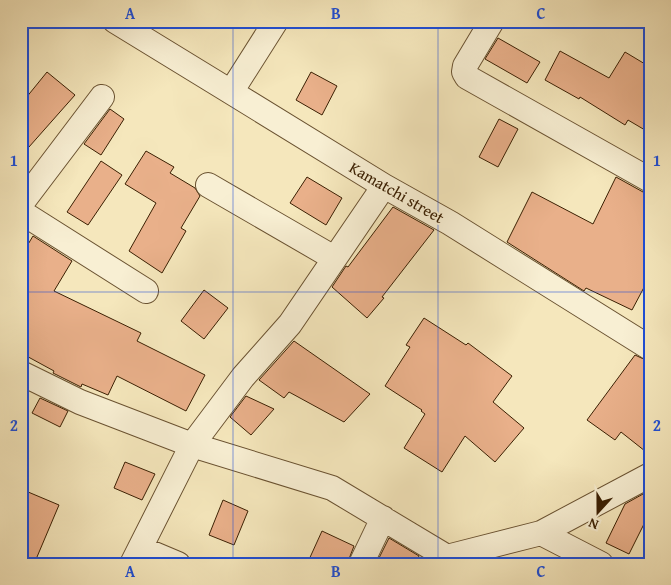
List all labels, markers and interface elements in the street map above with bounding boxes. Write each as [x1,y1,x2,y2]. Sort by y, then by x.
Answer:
text: A [125,1,136,25]
text: B [331,1,341,25]
text: C [536,1,546,25]
text: 1 [10,148,18,172]
text: 1 [653,148,661,172]
street label: Kamatchi street [345,155,449,229]
text: 2 [10,413,18,437]
text: 2 [653,413,661,437]
north arrow [574,488,624,538]
text: N [585,513,601,535]
text: A [125,559,136,583]
text: B [331,559,341,583]
text: C [536,559,546,583]

